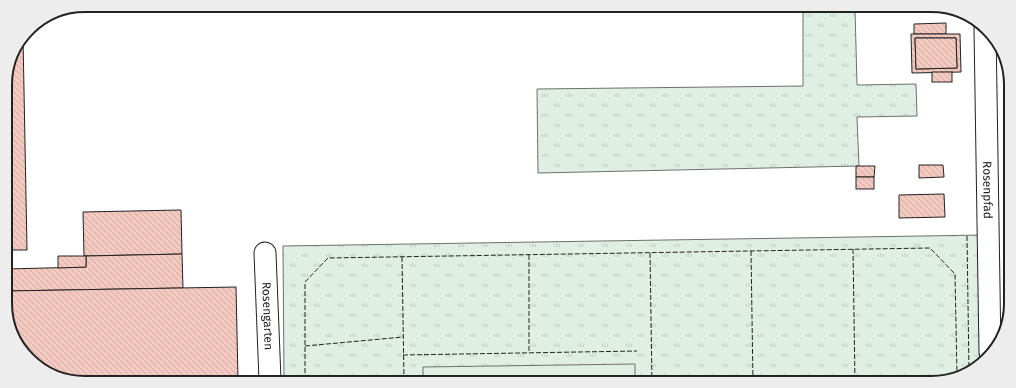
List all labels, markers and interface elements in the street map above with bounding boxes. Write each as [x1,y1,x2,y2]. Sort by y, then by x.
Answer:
street label: Rosenpfad [980,161,995,219]
street label: Rosengarten [259,282,276,350]

